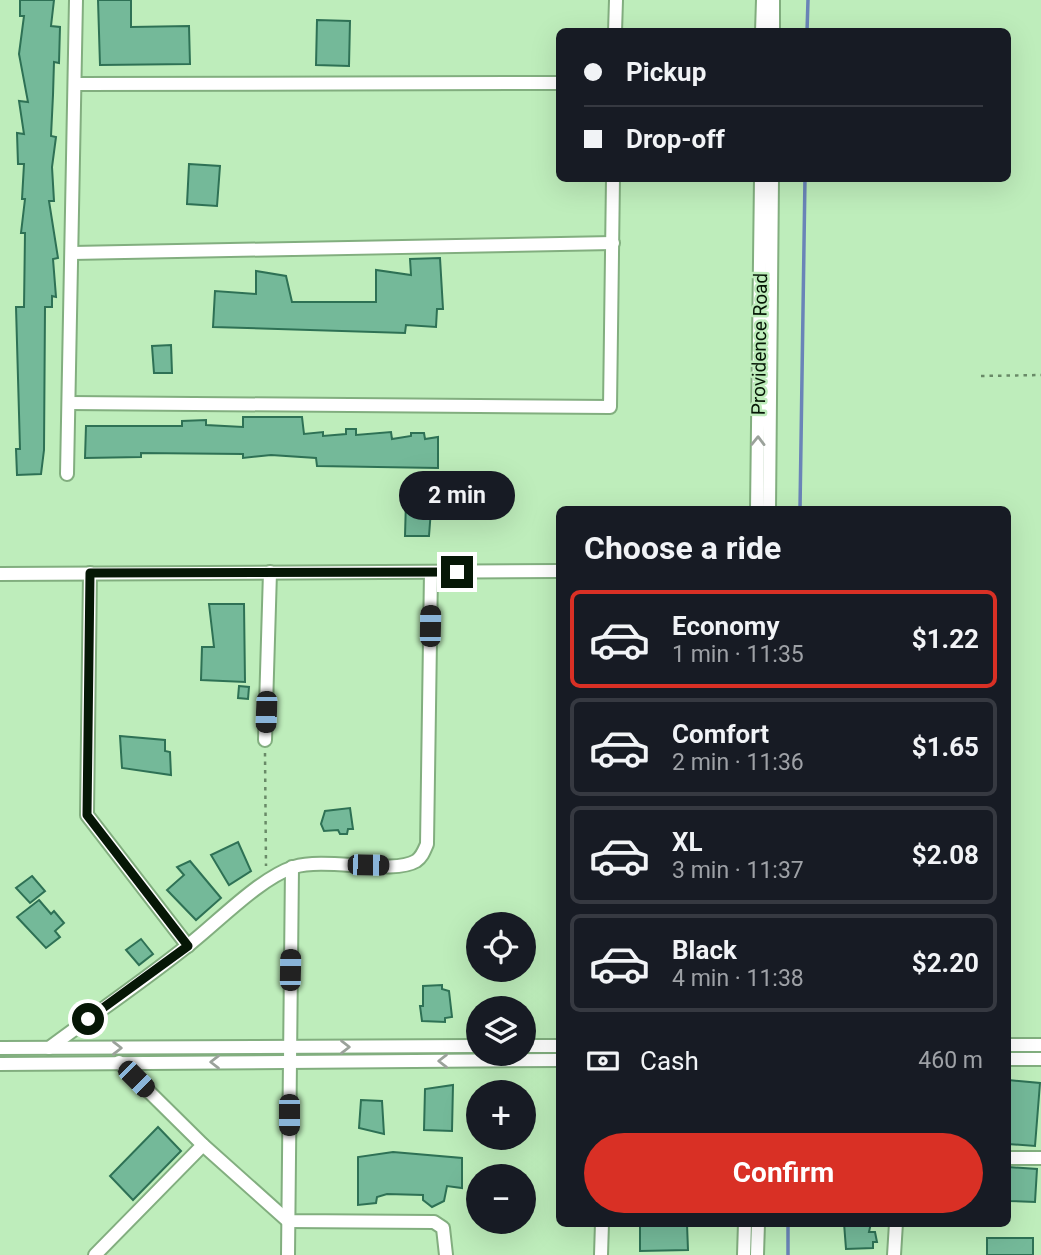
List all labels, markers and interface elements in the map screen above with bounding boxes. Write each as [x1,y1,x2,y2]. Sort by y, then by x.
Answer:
text: Pickup [626,57,706,87]
text: Drop-off [626,124,725,154]
street label: Providence Road [747,273,772,415]
one-way arrow [750,435,766,446]
callout: 2 min [399,470,515,520]
text: 2 min [428,482,486,509]
text: Choose a ride [584,529,781,567]
route end [441,556,473,588]
car [420,605,441,647]
icon: car [588,608,651,671]
text: Economy [672,611,779,641]
text: $1.22 [912,624,979,654]
text: 1 min · 11:35 [672,641,804,668]
car [255,691,278,733]
icon: car [588,716,651,779]
text: Comfort [672,719,769,749]
text: $1.65 [912,732,979,762]
text: 2 min · 11:36 [672,749,804,776]
icon: car [588,824,651,887]
text: XL [672,827,703,857]
text: $2.08 [912,840,979,870]
car [347,854,390,876]
text: 3 min · 11:37 [672,857,804,884]
map controls [466,912,536,1234]
button: locate [466,912,536,982]
icon: car [588,932,651,995]
text: Black [672,935,737,965]
text: $2.20 [912,948,979,978]
car [280,949,301,991]
text: 4 min · 11:38 [672,965,804,992]
button: layers [466,996,536,1066]
route start [72,1003,104,1035]
one-way arrow [340,1039,350,1055]
one-way arrow [112,1040,123,1056]
icon: cash [584,1042,622,1080]
text: Cash [640,1046,699,1076]
text: 460 m [918,1047,983,1074]
one-way arrow [437,1053,448,1069]
one-way arrow [210,1054,220,1070]
car [114,1057,159,1101]
button: + [466,1080,536,1150]
car [279,1094,300,1136]
button: Confirm [584,1133,983,1213]
button: − [466,1164,536,1234]

